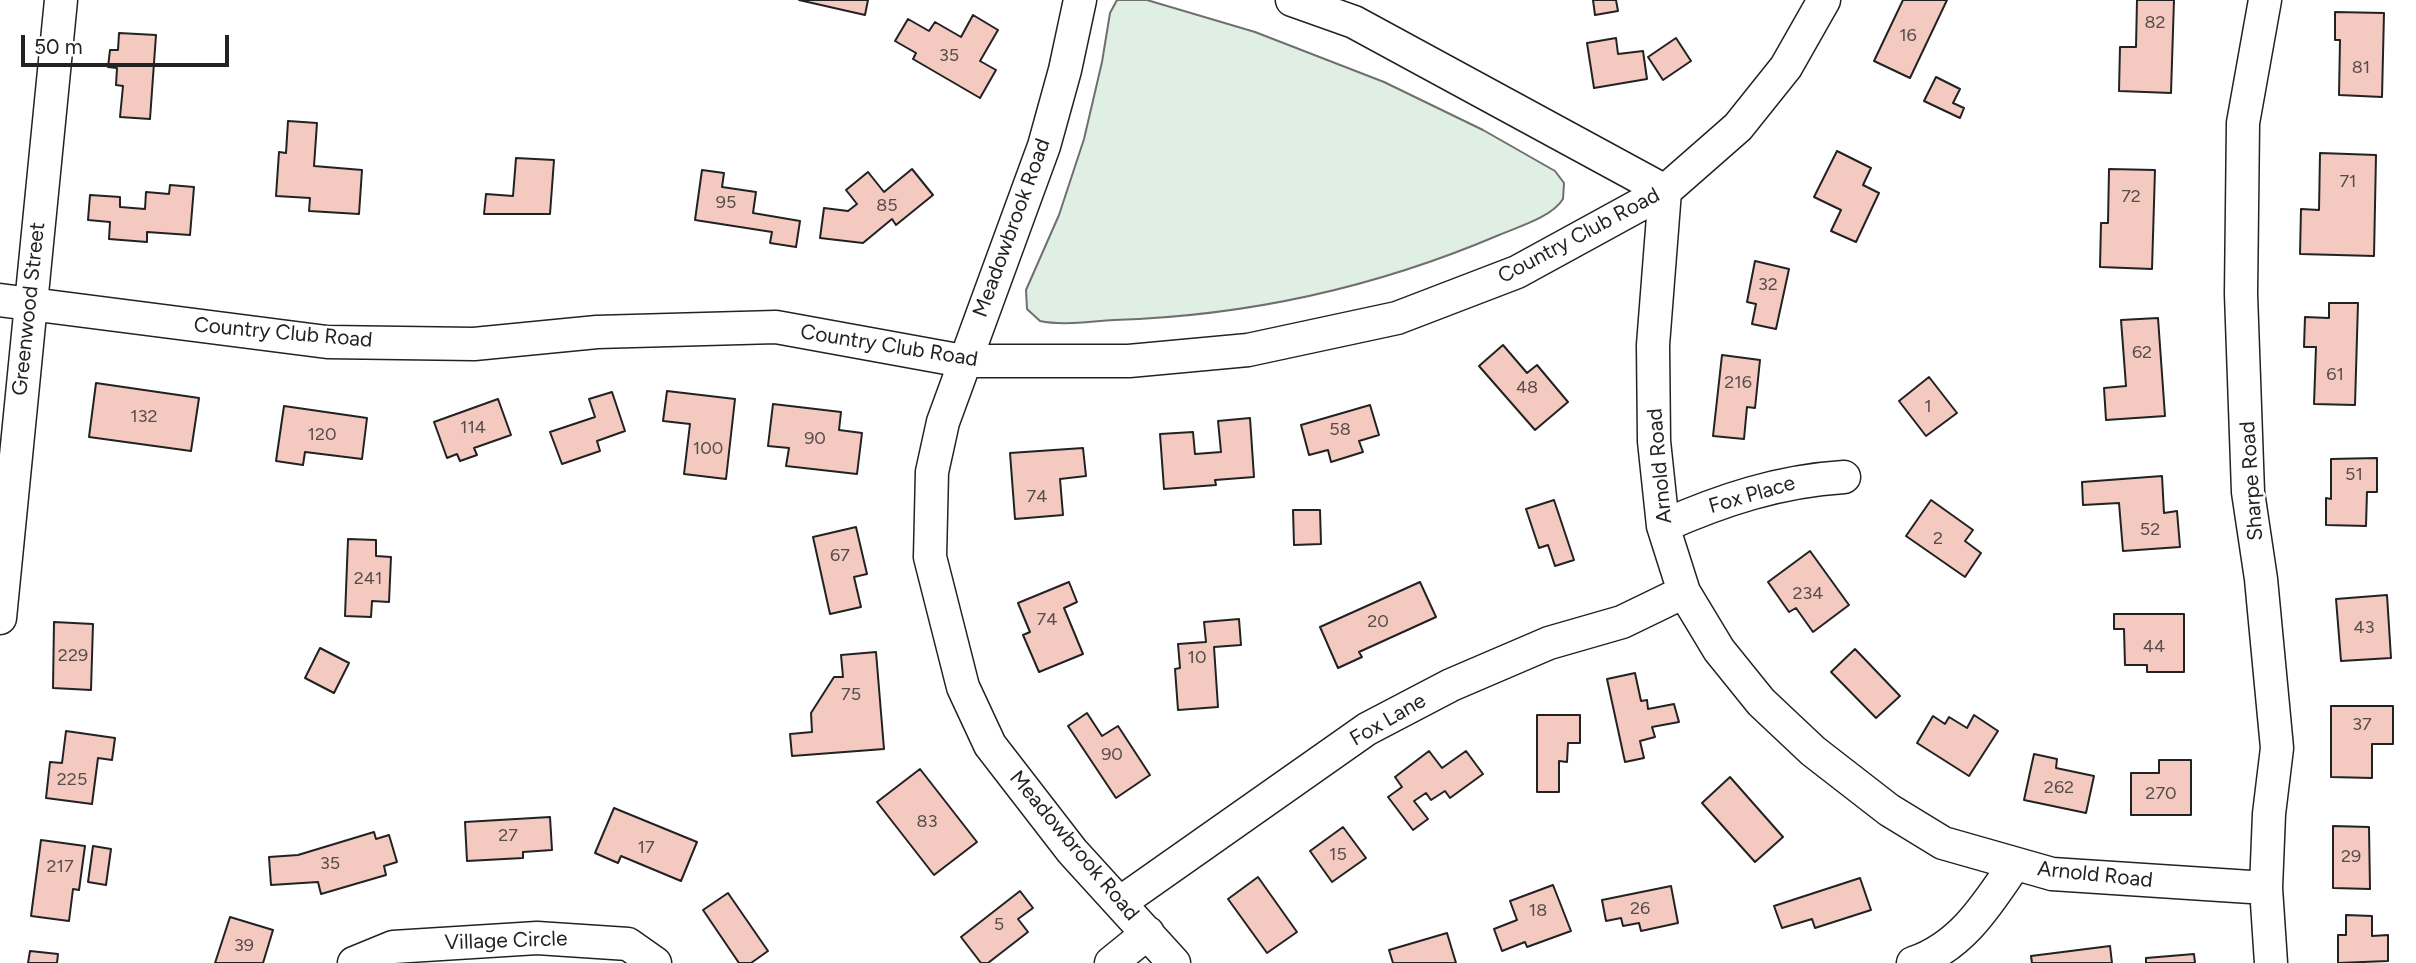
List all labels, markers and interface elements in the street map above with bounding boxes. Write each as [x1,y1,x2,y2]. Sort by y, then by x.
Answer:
house number: 82 [2144,12,2166,34]
scale bar [24,21,233,65]
house number: 16 [1899,25,1917,47]
text: 50 m [34,34,83,59]
house number: 35 [939,45,959,67]
house number: 81 [2352,57,2370,79]
street label: Meadowbrook Road [968,135,1056,321]
house number: 71 [2339,171,2357,193]
street label: Country Club Road [1494,183,1664,289]
house number: 72 [2121,186,2141,208]
house number: 95 [716,192,736,214]
house number: 85 [876,195,898,217]
street label: Greenwood Street [7,221,51,397]
house number: 32 [1758,274,1778,296]
street label: Country Club Road [193,313,373,353]
street label: Country Club Road [798,320,980,372]
house number: 62 [2132,342,2152,364]
house number: 61 [2326,364,2344,386]
house number: 216 [1724,372,1752,394]
house number: 48 [1516,377,1538,399]
house number: 1 [1924,396,1932,418]
house number: 132 [130,406,158,428]
street label: Arnold Road [1642,407,1678,525]
house number: 114 [460,417,486,439]
house number: 58 [1329,419,1351,441]
street label: Sharpe Road [2235,420,2269,542]
house number: 120 [307,424,337,446]
house number: 90 [804,428,826,450]
house number: 100 [693,438,723,460]
house number: 51 [2345,464,2363,486]
street label: Fox Place [1706,471,1798,519]
house number: 74 [1027,486,1047,508]
house number: 52 [2140,519,2160,541]
house number: 2 [1933,528,1943,550]
house number: 67 [830,545,850,567]
house number: 241 [354,568,382,590]
house number: 234 [1792,583,1824,605]
house number: 74 [1037,609,1057,631]
house number: 20 [1367,611,1389,633]
house number: 43 [2354,617,2374,639]
house number: 44 [2143,636,2165,658]
house number: 229 [58,645,88,667]
house number: 10 [1188,647,1206,669]
house number: 75 [841,684,861,706]
street label: Fox Lane [1346,688,1430,752]
house number: 37 [2352,714,2372,736]
house number: 90 [1101,744,1123,766]
street label: Meadowbrook Road [1004,766,1144,926]
house number: 225 [57,769,87,791]
house number: 262 [2044,777,2074,799]
house number: 270 [2145,783,2177,805]
house number: 83 [917,811,937,833]
house number: 27 [498,825,518,847]
house number: 17 [637,837,655,859]
house number: 15 [1329,844,1347,866]
house number: 29 [2341,846,2361,868]
house number: 35 [320,853,340,875]
house number: 217 [46,856,74,878]
street label: Arnold Road [2036,856,2154,894]
house number: 26 [1630,898,1650,920]
house number: 18 [1529,900,1547,922]
house number: 5 [994,914,1004,936]
street label: Village Circle [444,926,568,956]
house number: 39 [234,935,254,957]

